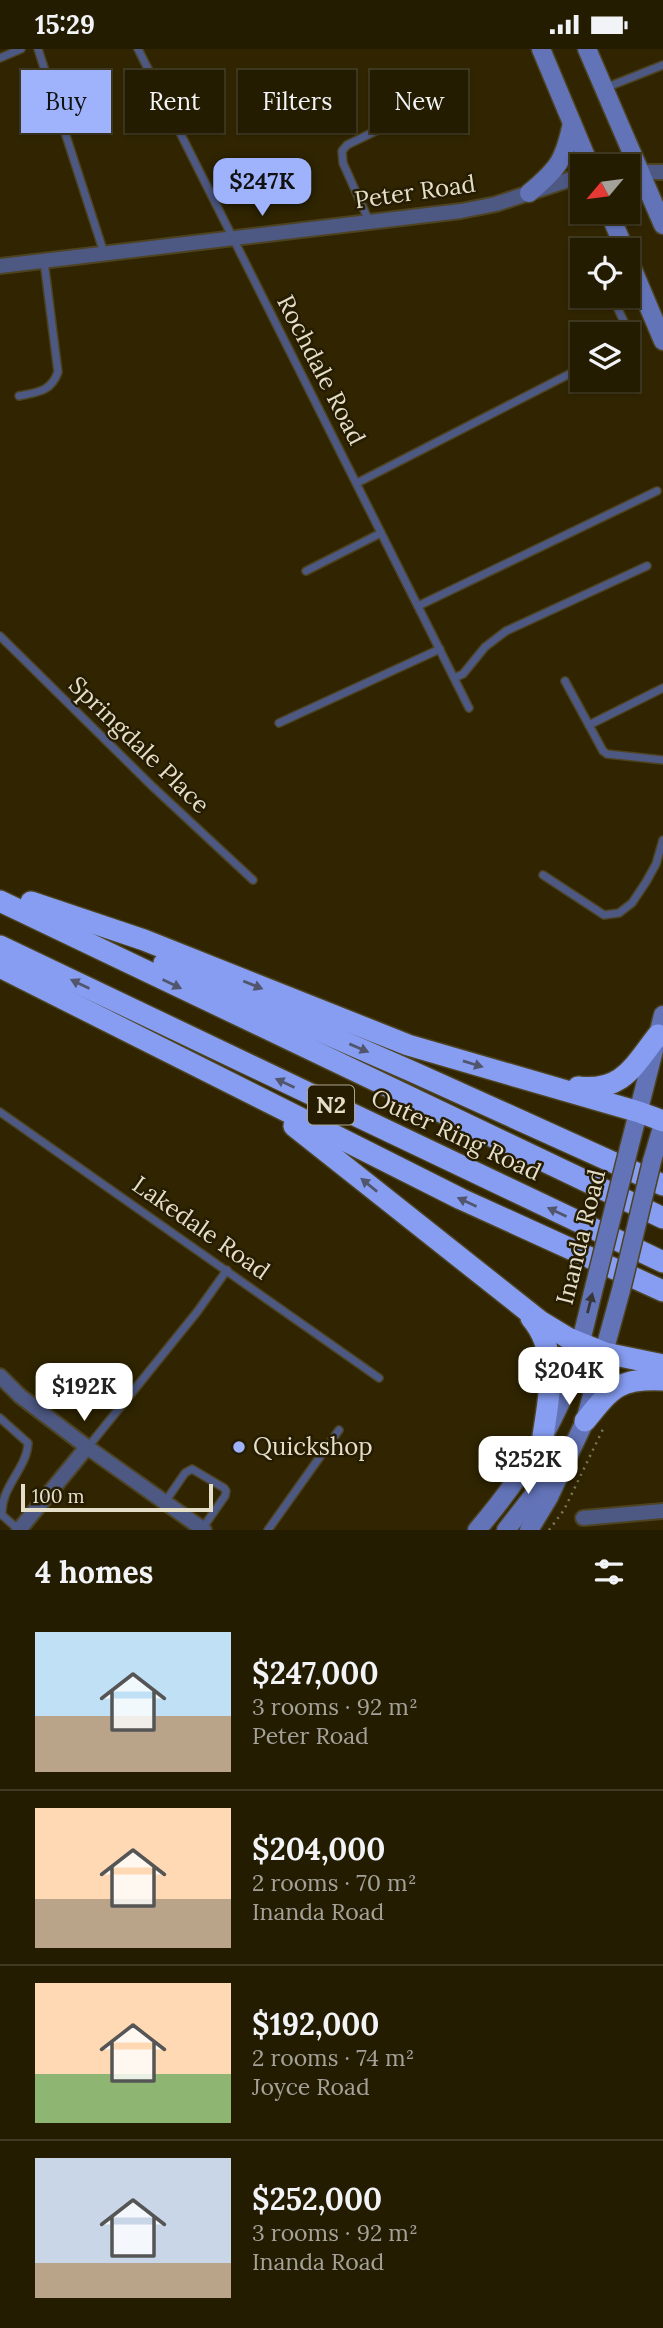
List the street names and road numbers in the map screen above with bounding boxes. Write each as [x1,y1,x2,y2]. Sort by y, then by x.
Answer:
street label: Peter Road [352,168,477,215]
street label: Rochdale Road [270,290,373,450]
street label: Springdale Place [62,670,216,820]
street label: Outer Ring Road [366,1082,546,1187]
road number: N2 [308,1085,354,1125]
street label: Inanda Road [549,1166,612,1308]
street label: Lakedale Road [127,1169,276,1286]

